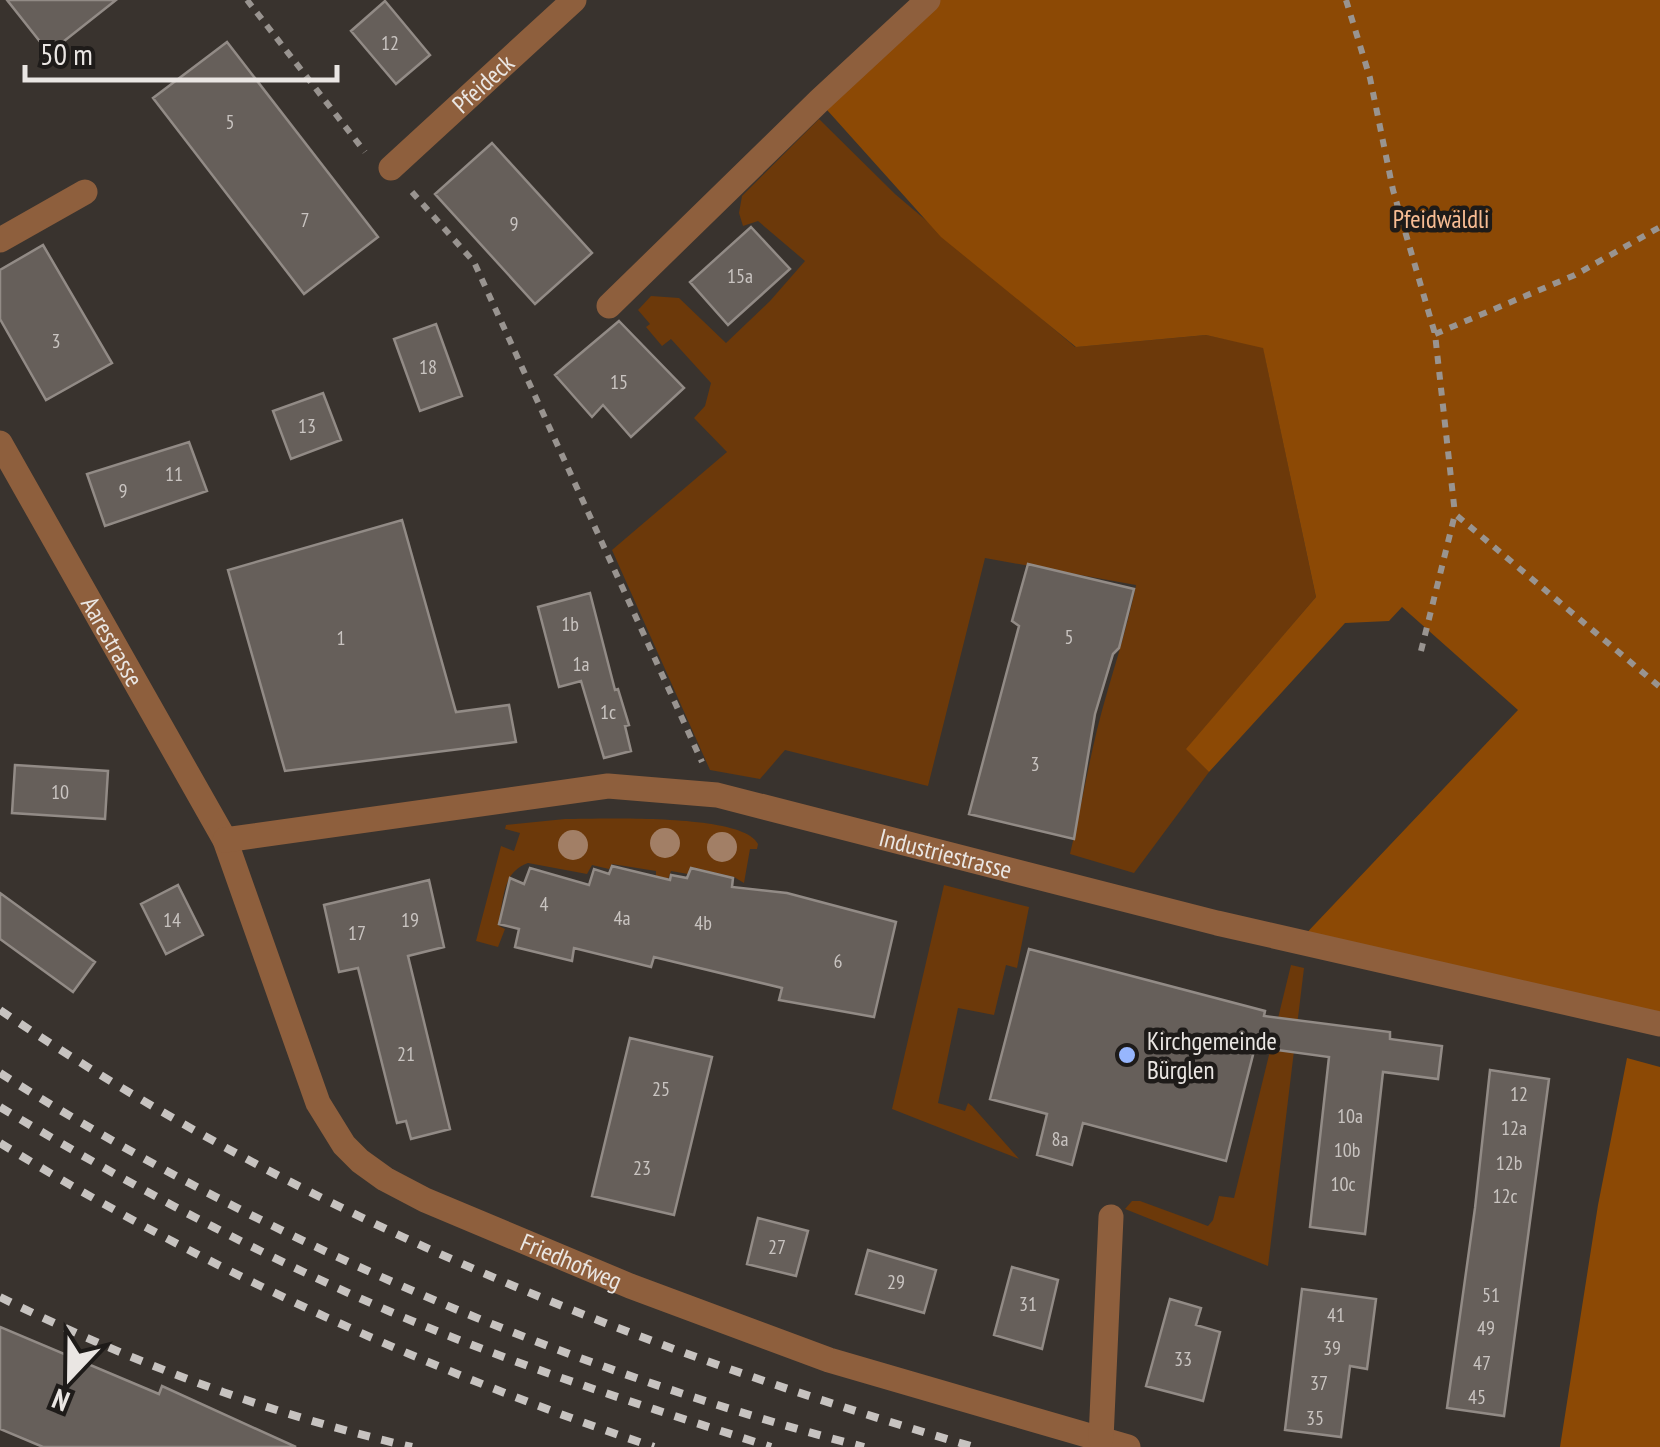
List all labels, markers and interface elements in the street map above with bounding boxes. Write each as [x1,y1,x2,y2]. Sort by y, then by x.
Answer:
scale bar [25,20,338,82]
house number: 12 [381,30,399,56]
text: 50 m [40,34,93,73]
street label: Pfeideck [445,47,521,120]
house number: 5 [226,109,235,135]
park label: Pfeidwäldli [1393,203,1489,235]
house number: 7 [301,207,310,233]
house number: 9 [510,211,519,237]
house number: 15a [727,263,753,289]
house number: 3 [52,328,61,354]
house number: 18 [419,354,437,380]
house number: 15 [610,369,628,395]
house number: 13 [298,413,316,439]
house number: 11 [165,461,183,487]
house number: 9 [119,478,128,504]
street label: Aarestrasse [74,591,151,692]
house number: 1b [561,611,579,637]
house number: 5 [1065,624,1074,650]
house number: 1 [337,625,346,651]
house number: 1a [573,651,590,677]
house number: 1c [600,699,616,725]
house number: 3 [1031,751,1040,777]
house number: 10 [51,779,69,805]
street label: Industriestrasse [876,821,1015,886]
house number: 4 [540,891,549,917]
house number: 4a [614,905,631,931]
house number: 14 [163,907,181,933]
house number: 19 [401,907,419,933]
house number: 4b [694,910,712,936]
house number: 17 [348,920,366,946]
house number: 6 [834,948,843,974]
place label: Kirchgemeinde Bürglen [1147,1025,1277,1086]
house number: 21 [397,1041,415,1067]
marker: Kirchgemeinde Bürglen [1116,1044,1138,1066]
house number: 25 [652,1076,670,1102]
house number: 12 [1510,1081,1528,1107]
house number: 10a [1337,1103,1363,1129]
house number: 12a [1501,1115,1527,1141]
house number: 8a [1052,1126,1069,1152]
house number: 10b [1334,1137,1360,1163]
house number: 12b [1496,1150,1522,1176]
house number: 23 [633,1155,651,1181]
house number: 10c [1330,1171,1356,1197]
house number: 12c [1492,1183,1518,1209]
street label: Friedhofweg [516,1226,627,1297]
house number: 27 [768,1234,786,1260]
house number: 29 [887,1269,905,1295]
house number: 51 [1482,1282,1500,1308]
house number: 31 [1019,1291,1037,1317]
house number: 41 [1327,1302,1345,1328]
house number: 49 [1477,1315,1495,1341]
north arrow [20,1327,120,1427]
house number: 39 [1323,1335,1341,1361]
house number: 33 [1174,1346,1192,1372]
house number: 47 [1473,1350,1491,1376]
house number: 37 [1310,1370,1328,1396]
text: N [47,1381,74,1421]
house number: 45 [1468,1384,1486,1410]
house number: 35 [1306,1405,1324,1431]

